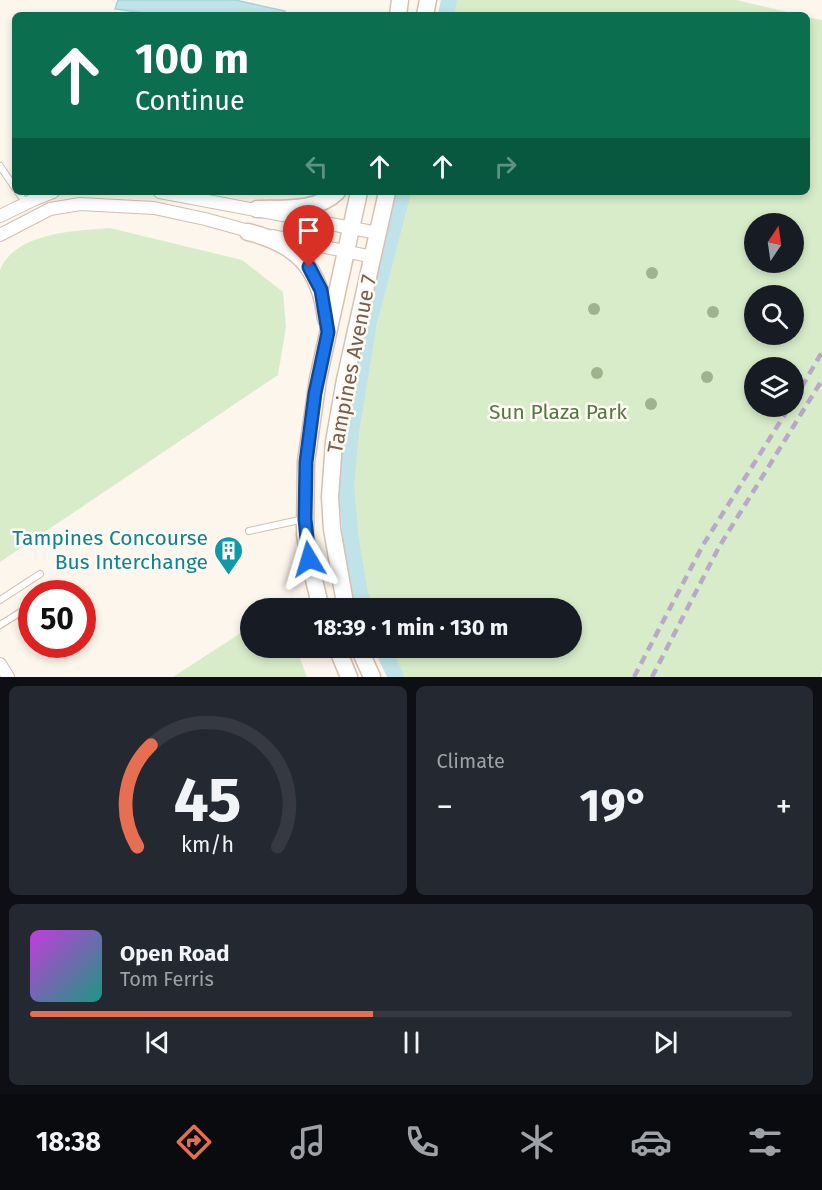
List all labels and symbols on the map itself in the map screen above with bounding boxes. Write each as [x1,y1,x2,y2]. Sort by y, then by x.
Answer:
pin [283,205,334,267]
north arrow [744,213,804,273]
street label: Tampines Avenue 7 [322,273,382,455]
park label: Sun Plaza Park [489,399,627,425]
place label: Tampines Concourse Bus Interchange [12,525,208,575]
position arrow [277,527,341,591]
building icon: Tampines Concourse Bus Interchange [213,534,245,576]
speed limit sign: 50 [18,580,96,658]

